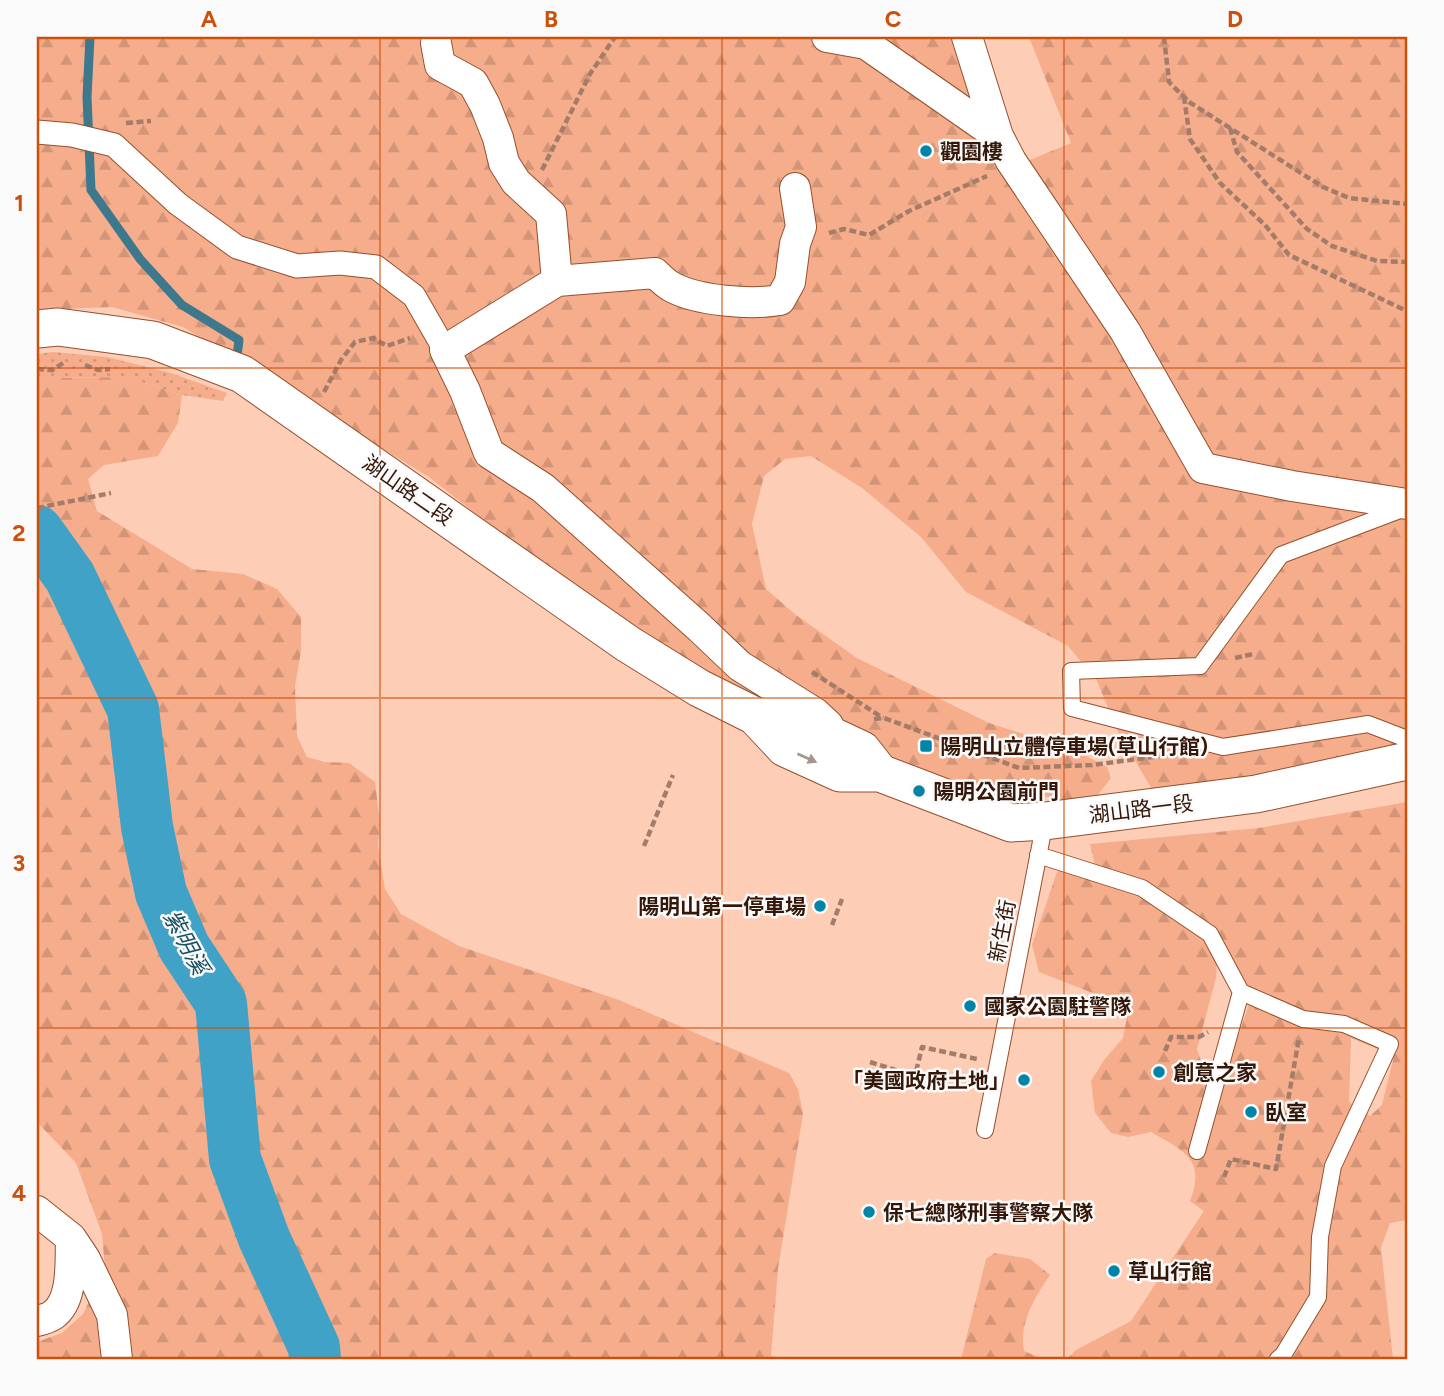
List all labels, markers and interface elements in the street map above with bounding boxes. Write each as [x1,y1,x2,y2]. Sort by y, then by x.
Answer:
text: A [201,5,218,33]
text: B [544,5,558,33]
text: C [885,5,902,33]
text: D [1227,5,1243,33]
place label: 觀園樓 [940,139,1003,164]
marker: 觀園樓 [918,143,934,159]
text: 1 [14,189,24,217]
street label: 湖山路二段 [358,450,458,530]
text: 2 [12,519,26,547]
place label: 陽明山立體停車場(草山行館) [940,734,1208,759]
marker: 陽明山立體停車場(草山行館) [918,738,934,754]
one-way arrow [797,752,817,764]
place label: 陽明公園前門 [933,779,1059,804]
marker: 陽明公園前門 [911,783,927,799]
street label: 湖山路一段 [1087,790,1195,828]
text: 3 [13,849,25,877]
place label: 陽明山第一停車場 [638,894,806,919]
marker: 陽明山第一停車場 [812,898,828,914]
street label: 新生街 [984,898,1020,964]
water label: 紫明溪 [157,905,216,982]
place label: 國家公園駐警隊 [984,994,1132,1019]
marker: 國家公園駐警隊 [962,998,978,1014]
place label: 創意之家 [1173,1060,1257,1085]
marker: 創意之家 [1151,1064,1167,1080]
place label: 「美國政府土地」 [842,1068,1010,1093]
marker: 「美國政府土地」 [1016,1072,1032,1088]
place label: 臥室 [1265,1100,1307,1125]
marker: 臥室 [1243,1104,1259,1120]
text: 4 [12,1179,26,1207]
place label: 保七總隊刑事警察大隊 [883,1200,1094,1225]
marker: 保七總隊刑事警察大隊 [861,1204,877,1220]
place label: 草山行館 [1128,1259,1212,1284]
marker: 草山行館 [1106,1263,1122,1279]

